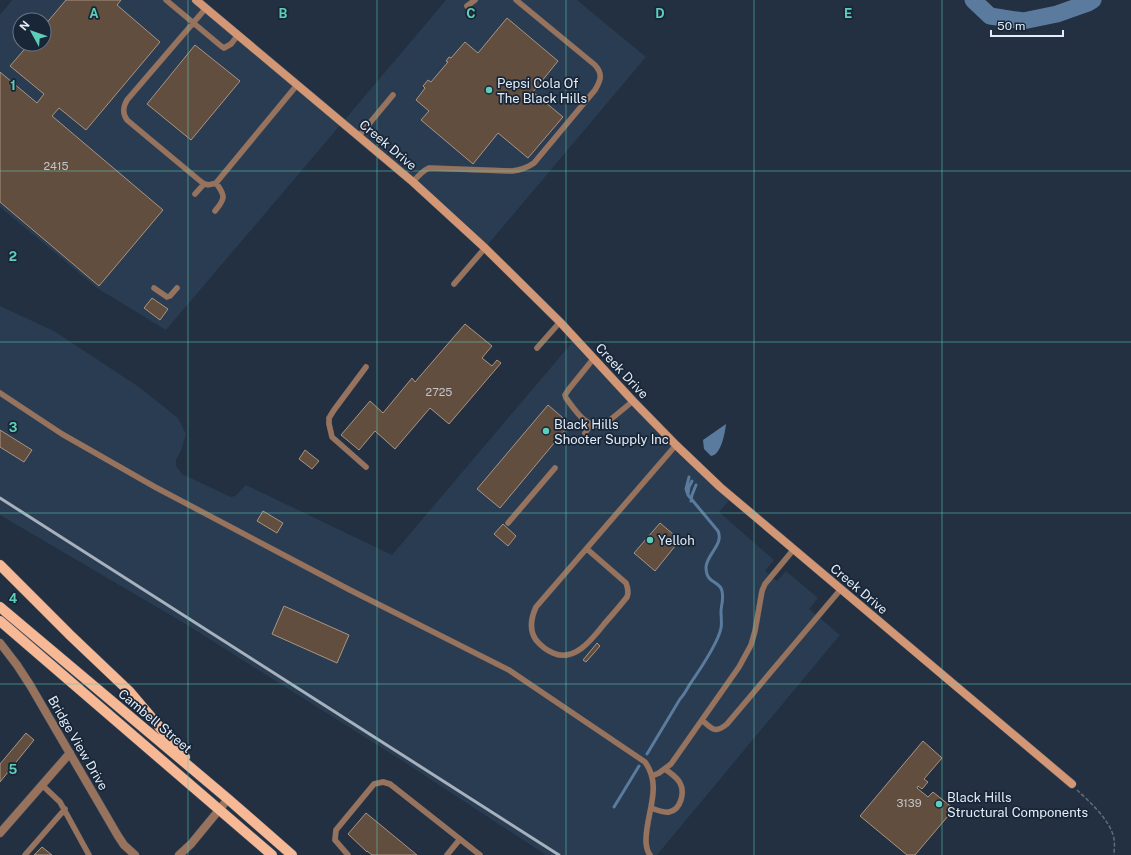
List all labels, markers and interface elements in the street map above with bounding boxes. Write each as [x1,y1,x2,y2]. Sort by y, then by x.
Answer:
text: A [89,6,99,21]
text: B [279,6,288,21]
text: C [466,6,476,21]
text: D [655,6,665,21]
text: E [844,6,852,21]
north arrow [12,12,52,52]
scale bar [991,12,1063,38]
text: N [17,18,32,33]
text: 50 m [997,19,1025,33]
place label: Pepsi Cola Of The Black Hills [497,76,587,106]
text: 1 [10,78,16,93]
marker: Pepsi Cola Of The Black Hills [484,85,494,95]
street label: Creek Drive [356,117,420,173]
house number: 2415 [44,160,69,172]
text: 2 [9,249,17,264]
street label: Creek Drive [593,340,651,402]
house number: 2725 [426,386,452,398]
place label: Black Hills Shooter Supply Inc [554,417,669,447]
text: 3 [9,420,18,435]
marker: Black Hills Shooter Supply Inc [541,426,551,436]
place label: Yelloh [658,533,695,548]
marker: Yelloh [645,535,655,545]
street label: Creek Drive [827,561,891,617]
text: 4 [9,591,18,606]
street label: Cambell Street [115,686,195,756]
street label: Bridge View Drive [45,693,111,793]
text: 5 [9,762,18,777]
place label: Black Hills Structural Components [947,790,1088,820]
house number: 3139 [896,797,922,809]
marker: Black Hills Structural Components [934,799,944,809]

